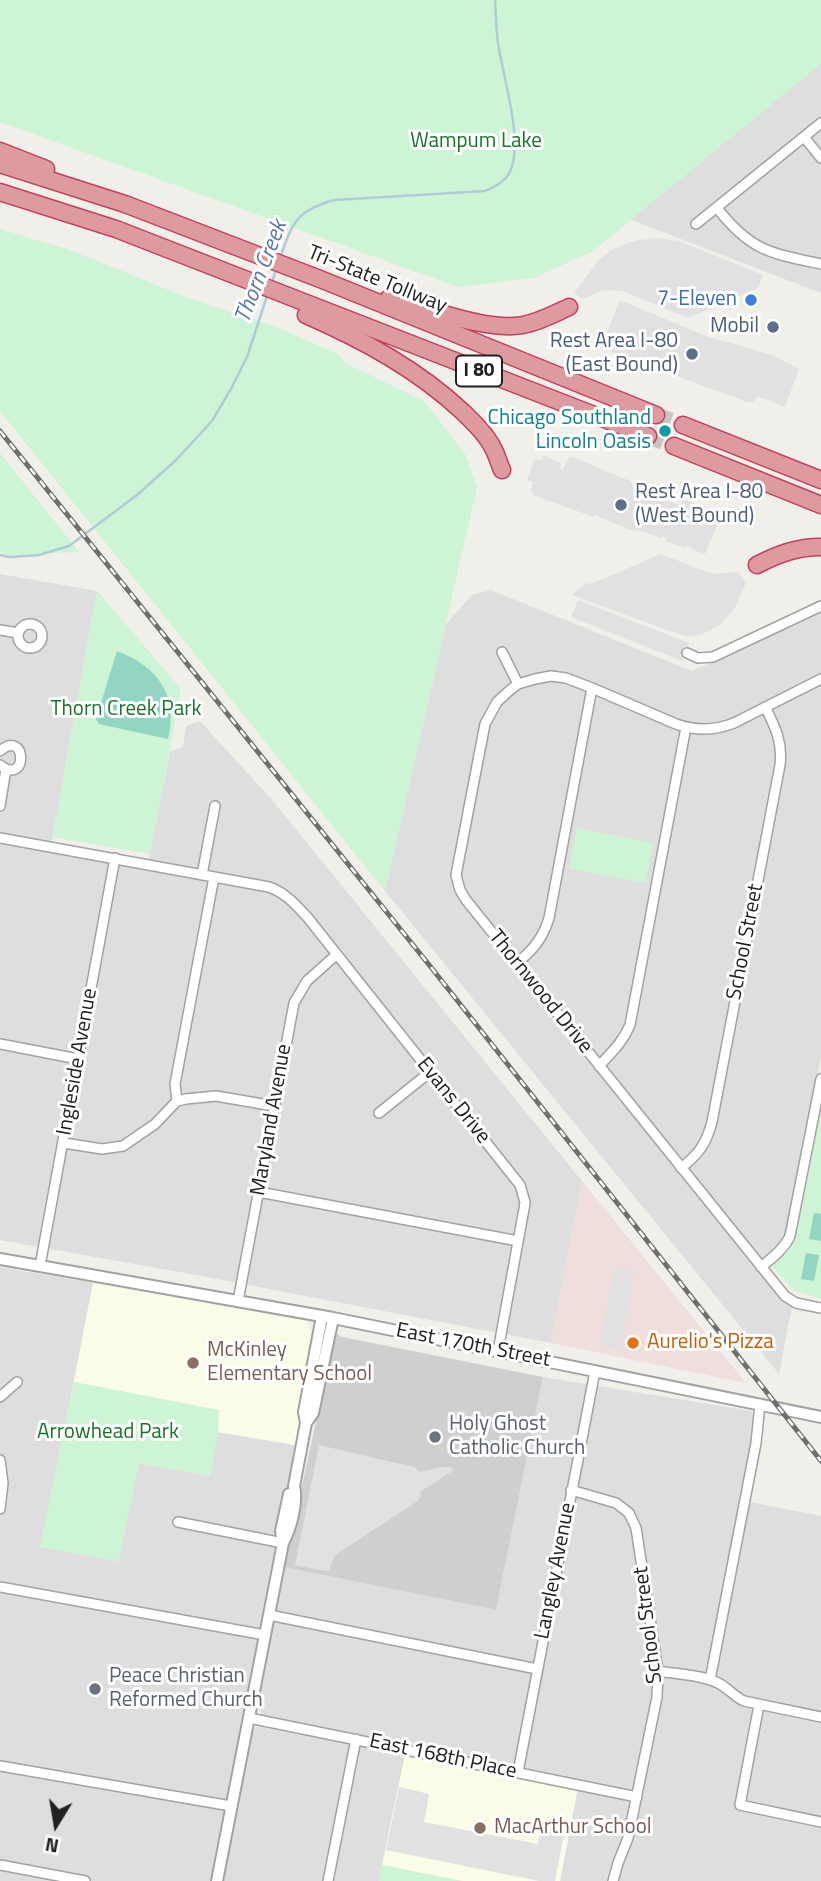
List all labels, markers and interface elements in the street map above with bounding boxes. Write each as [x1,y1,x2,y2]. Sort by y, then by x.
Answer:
park label: Wampum Lake [410,129,542,155]
water label: Thorn Creek [230,217,294,327]
street label: Tri-State Tollway [304,241,450,319]
place label: 7-Eleven [657,287,737,313]
marker: 7-Eleven [743,292,759,308]
place label: Mobil [710,314,759,340]
marker: Mobil [765,319,781,335]
place label: Rest Area I-80 (East Bound) [550,329,678,379]
marker: Rest Area I-80 (East Bound) [684,346,700,362]
road number: I 80 [456,356,502,386]
place label: Chicago Southland Lincoln Oasis [487,406,651,456]
marker: Chicago Southland Lincoln Oasis [657,423,673,439]
place label: Rest Area I-80 (West Bound) [635,480,763,530]
marker: Rest Area I-80 (West Bound) [613,497,629,513]
park label: Thorn Creek Park [50,697,202,723]
street label: School Street [722,882,770,1002]
street label: Thornwood Drive [483,925,597,1059]
street label: Ingleside Avenue [53,986,103,1138]
street label: Maryland Avenue [246,1042,298,1198]
street label: Evans Drive [411,1053,495,1149]
street label: East 170th Street [394,1319,552,1373]
place label: Aurelio's Pizza [647,1330,774,1356]
marker: Aurelio's Pizza [625,1335,641,1351]
place label: McKinley Elementary School [207,1338,372,1388]
marker: McKinley Elementary School [185,1355,201,1371]
place label: Holy Ghost Catholic Church [449,1412,585,1462]
park label: Arrowhead Park [37,1420,179,1446]
marker: Holy Ghost Catholic Church [427,1429,443,1445]
street label: Langley Avenue [530,1501,582,1641]
street label: School Street [629,1565,669,1685]
place label: Peace Christian Reformed Church [109,1664,263,1714]
marker: Peace Christian Reformed Church [87,1681,103,1697]
street label: East 168th Place [367,1729,519,1785]
north arrow [21,1790,91,1860]
place label: MacArthur School [494,1815,652,1841]
marker: MacArthur School [472,1820,488,1836]
text: N [43,1831,61,1862]

